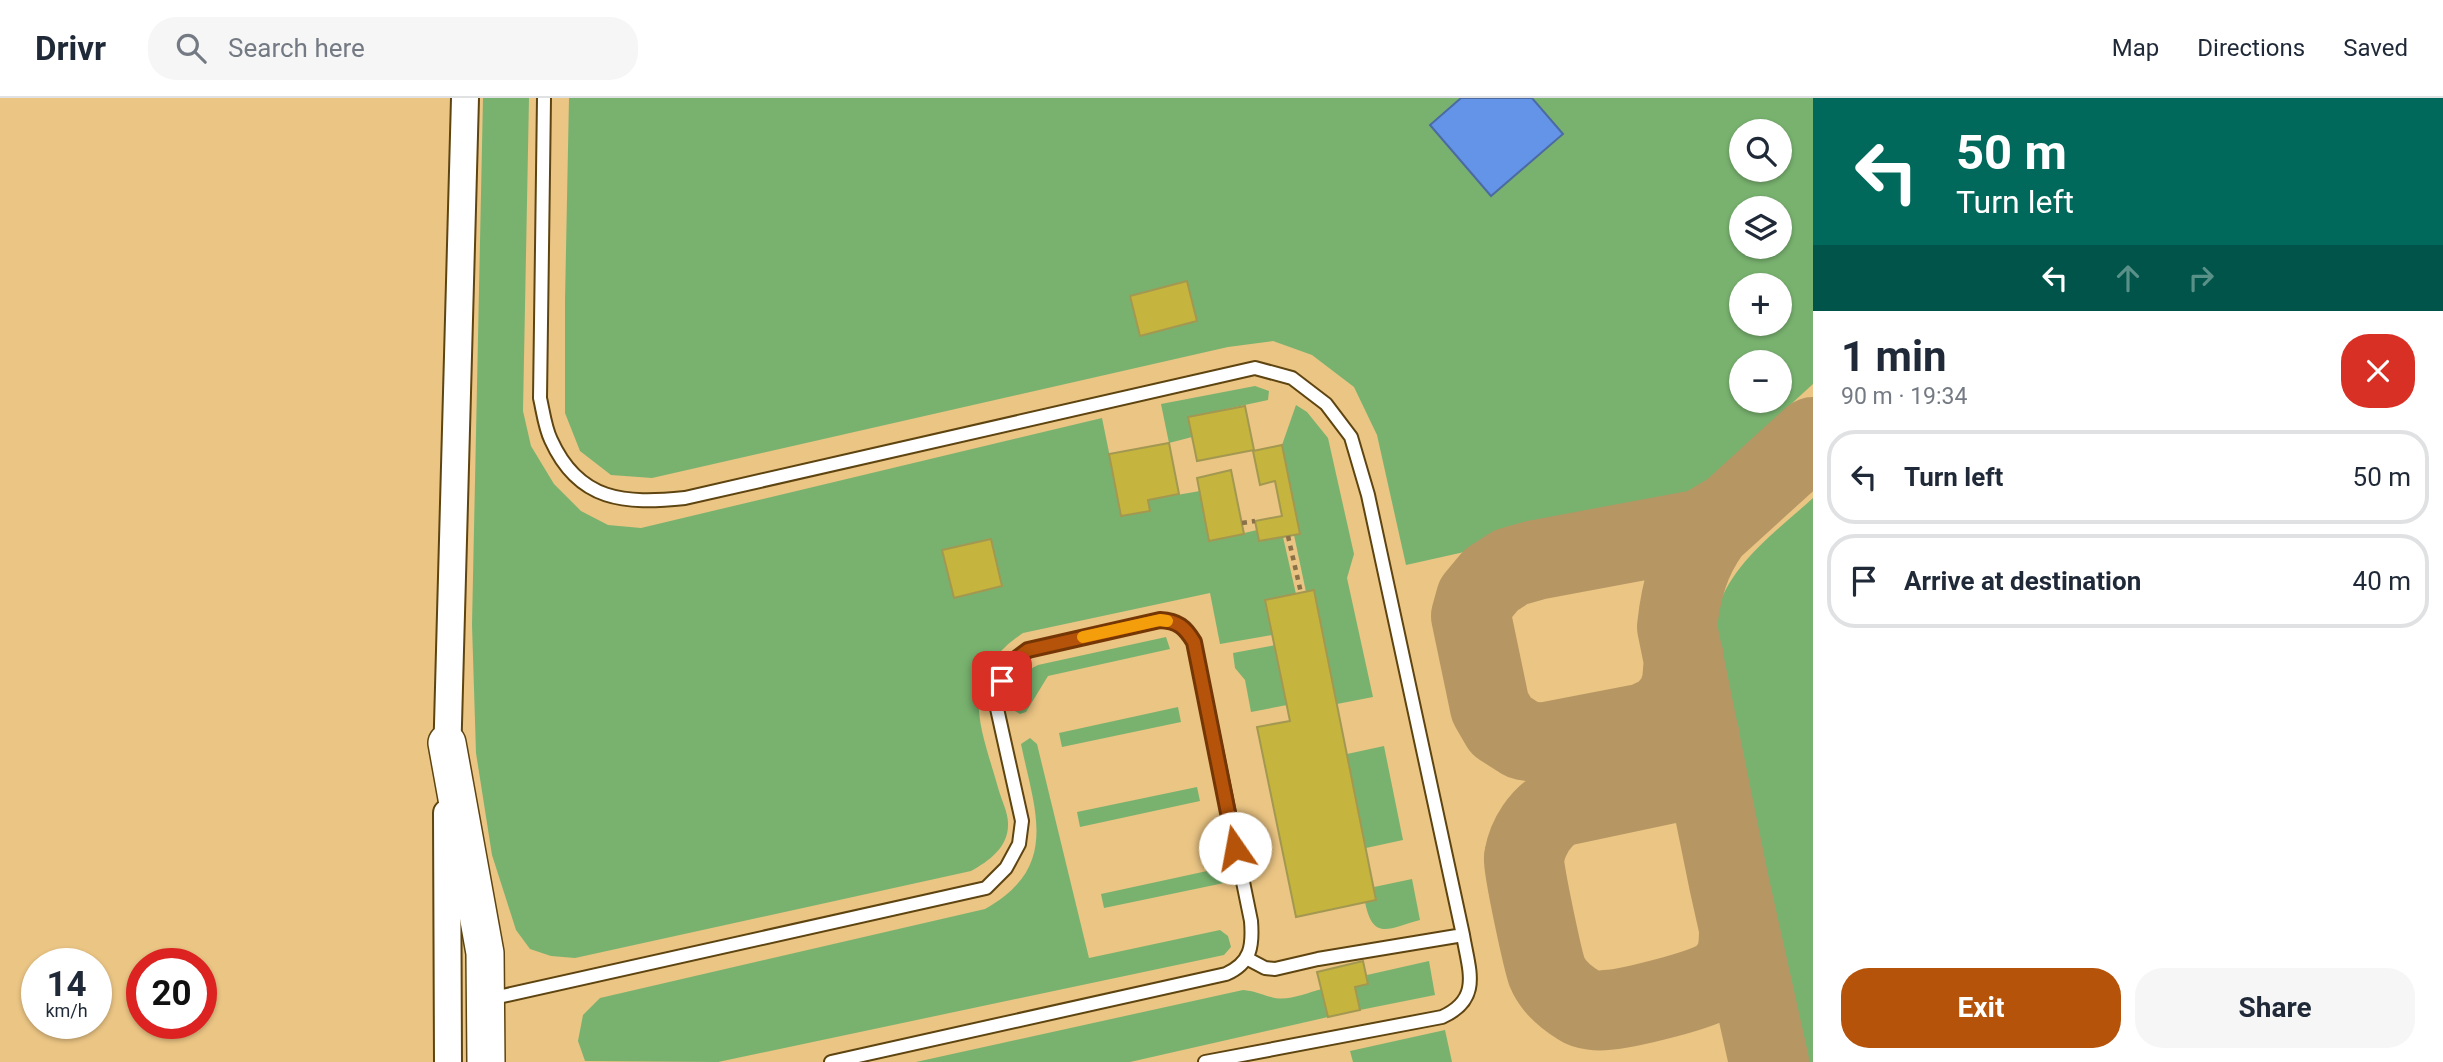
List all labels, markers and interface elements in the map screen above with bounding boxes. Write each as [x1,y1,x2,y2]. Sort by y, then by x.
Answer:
search box [148,17,638,80]
text: Drivr [35,29,106,68]
icon: search [172,29,210,67]
text: Search here [228,33,365,63]
text: Map [2112,34,2159,62]
text: Directions [2197,34,2305,62]
text: Saved [2343,34,2408,62]
map controls [1729,119,1792,413]
button: search [1729,119,1792,182]
text: 50 m [1956,124,2067,181]
icon: left [1841,126,1932,217]
text: Turn left [1956,183,2074,221]
button: layers [1729,196,1792,259]
icon: left [2036,259,2074,297]
icon: ahead [2109,259,2147,297]
icon: right [2182,259,2220,297]
button: + [1729,273,1792,336]
text: 1 min [1841,332,1947,381]
button: close [2341,334,2415,408]
button: − [1729,350,1792,413]
text: 90 m · 19:34 [1841,383,1967,410]
icon: left [1845,458,1883,496]
text: Turn left [1904,462,2003,492]
text: 50 m [2353,462,2411,492]
icon: arrive [1845,562,1883,600]
text: Arrive at destination [1904,566,2141,596]
text: 40 m [2353,566,2411,596]
pin [972,651,1032,711]
icon: arrive [983,662,1021,700]
position arrow [1198,811,1272,885]
speed limit sign: 20 [126,948,217,1039]
text: 14 [46,964,87,1005]
button: Exit [1841,968,2121,1048]
button: Share [2135,968,2415,1048]
text: km/h [45,1000,88,1021]

